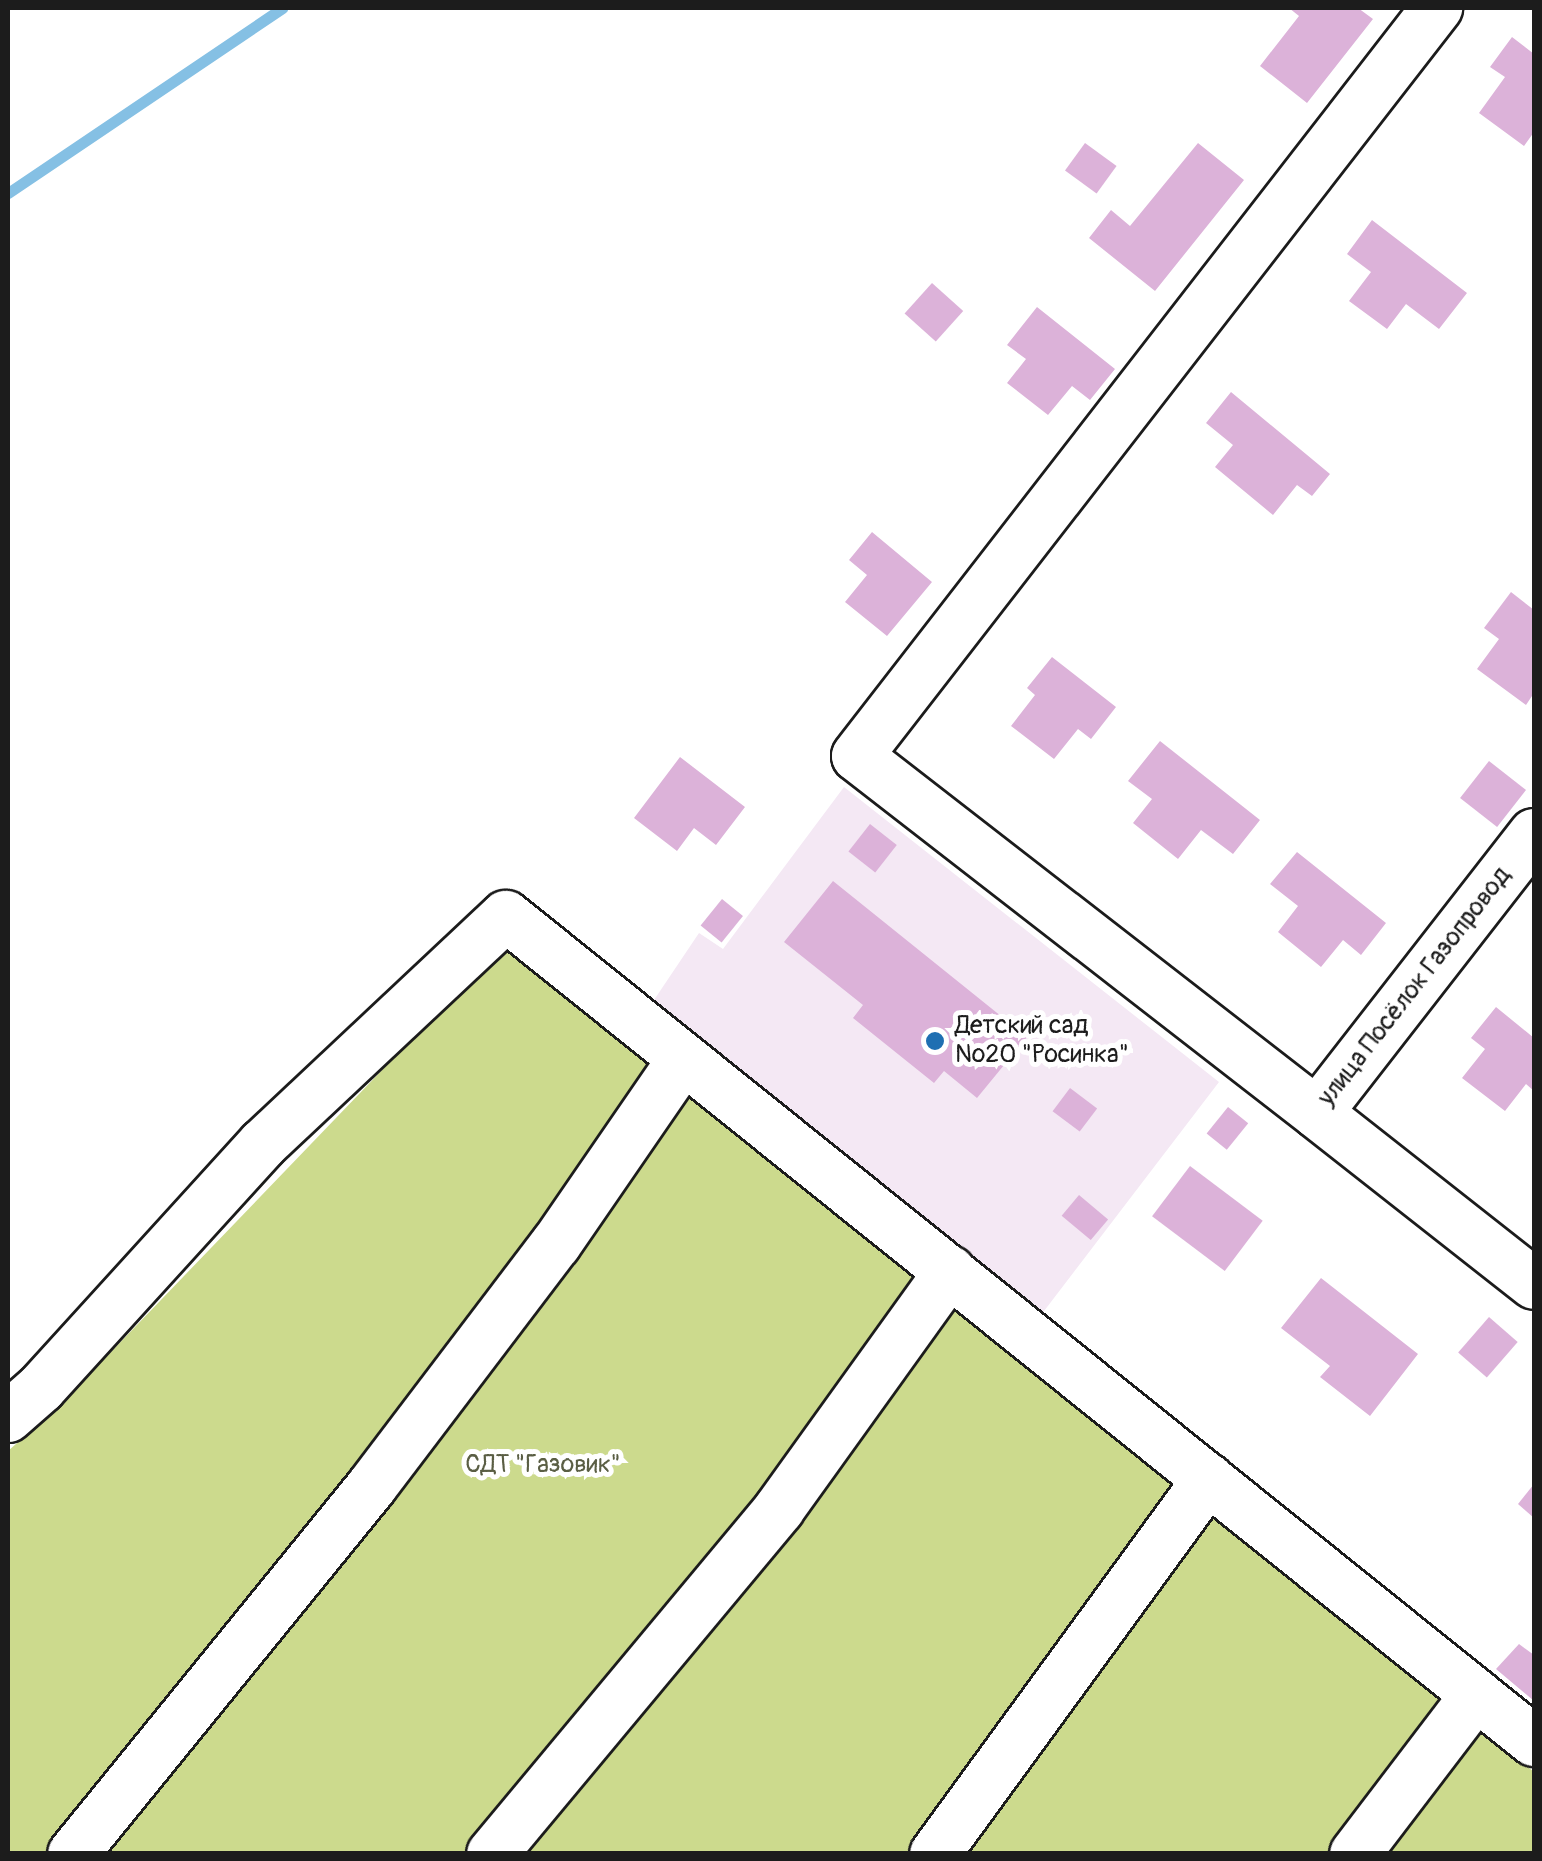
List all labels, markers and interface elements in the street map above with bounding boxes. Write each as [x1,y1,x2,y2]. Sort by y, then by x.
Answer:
street label: улица Посёлок Газопровод [1312,862,1518,1112]
place label: Детский сад №20 "Росинка" [955,1012,1129,1071]
marker: Детский сад №20 "Росинка" [924,1030,946,1052]
park label: СДТ "Газовик" [465,1450,621,1480]

